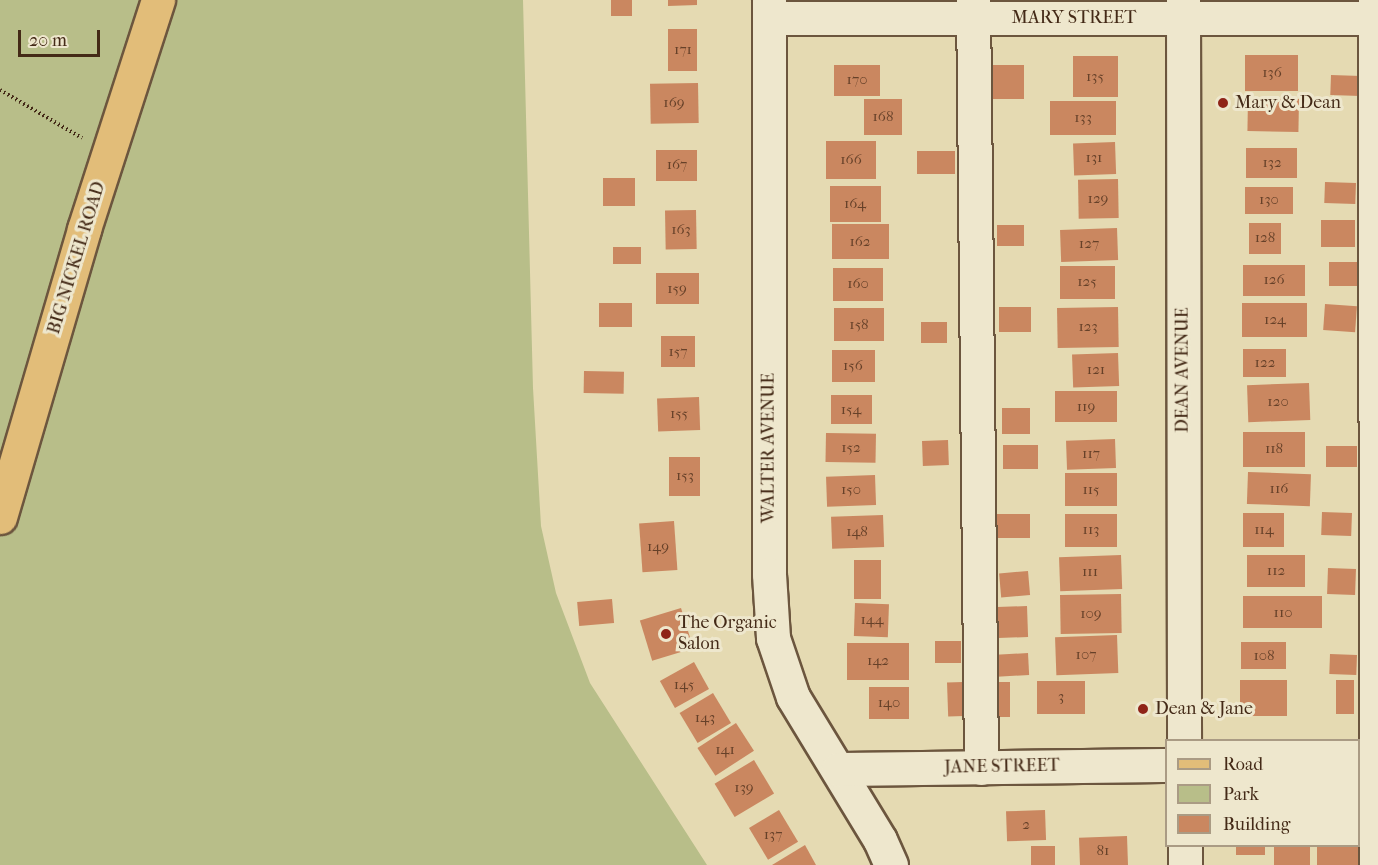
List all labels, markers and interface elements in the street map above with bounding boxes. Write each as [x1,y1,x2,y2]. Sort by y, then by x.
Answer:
street label: MARY STREET [1012,7,1136,29]
scale bar [21,18,104,56]
text: 20 m [29,30,67,51]
house number: 171 [674,41,692,59]
house number: 136 [1262,64,1282,82]
house number: 135 [1086,68,1104,86]
house number: 170 [847,71,867,89]
place label: Mary & Dean [1235,92,1341,114]
house number: 169 [663,94,685,112]
marker: Mary & Dean [1216,96,1230,110]
house number: 168 [873,108,893,126]
house number: 133 [1074,109,1092,127]
house number: 131 [1086,149,1102,167]
house number: 166 [840,151,862,169]
house number: 132 [1262,154,1282,172]
house number: 167 [667,156,687,174]
street label: BIG NICKEL ROAD [44,179,110,337]
house number: 129 [1088,190,1108,208]
house number: 130 [1259,191,1279,209]
house number: 164 [844,195,866,213]
house number: 163 [671,221,691,239]
house number: 128 [1255,229,1275,247]
house number: 162 [849,233,871,251]
house number: 127 [1079,235,1099,253]
house number: 126 [1263,271,1285,289]
house number: 125 [1077,273,1097,291]
house number: 160 [847,275,869,293]
house number: 159 [667,280,687,298]
street label: DEAN AVENUE [1172,307,1194,433]
house number: 124 [1264,311,1286,329]
house number: 158 [849,316,869,334]
house number: 123 [1078,318,1098,336]
house number: 157 [668,343,688,361]
house number: 122 [1255,354,1275,372]
house number: 156 [843,357,863,375]
house number: 121 [1087,361,1105,379]
street label: WALTER AVENUE [758,373,780,523]
house number: 120 [1267,393,1289,411]
house number: 119 [1077,398,1095,416]
house number: 154 [841,401,861,419]
house number: 155 [670,405,688,423]
house number: 152 [841,439,861,457]
house number: 118 [1265,440,1283,458]
house number: 117 [1082,445,1100,463]
house number: 153 [676,467,694,485]
house number: 116 [1270,480,1288,498]
house number: 150 [841,481,861,499]
house number: 115 [1082,481,1100,499]
house number: 113 [1083,521,1099,539]
house number: 114 [1254,521,1274,539]
house number: 148 [846,523,868,541]
house number: 149 [647,538,669,556]
house number: 112 [1267,562,1285,580]
house number: 111 [1082,563,1098,581]
house number: 110 [1274,604,1292,622]
house number: 109 [1080,605,1102,623]
house number: 144 [860,611,884,629]
place label: The Organic Salon [678,613,777,656]
marker: The Organic Salon [659,627,673,641]
house number: 107 [1076,646,1096,664]
house number: 108 [1253,647,1275,665]
house number: 142 [867,652,889,670]
house number: 145 [674,676,694,694]
house number: 3 [1058,688,1064,706]
house number: 140 [878,694,900,712]
place label: Dean & Jane [1155,698,1253,720]
marker: Dean & Jane [1136,702,1150,716]
house number: 143 [695,709,715,727]
legend [1165,739,1360,847]
house number: 141 [715,741,735,759]
text: Road [1223,754,1263,775]
street label: JANE STREET [944,755,1060,779]
house number: 139 [734,779,754,797]
text: Park [1223,784,1259,805]
text: Building [1223,814,1290,835]
house number: 2 [1022,816,1030,834]
house number: 137 [764,826,782,844]
house number: 81 [1097,842,1109,860]

